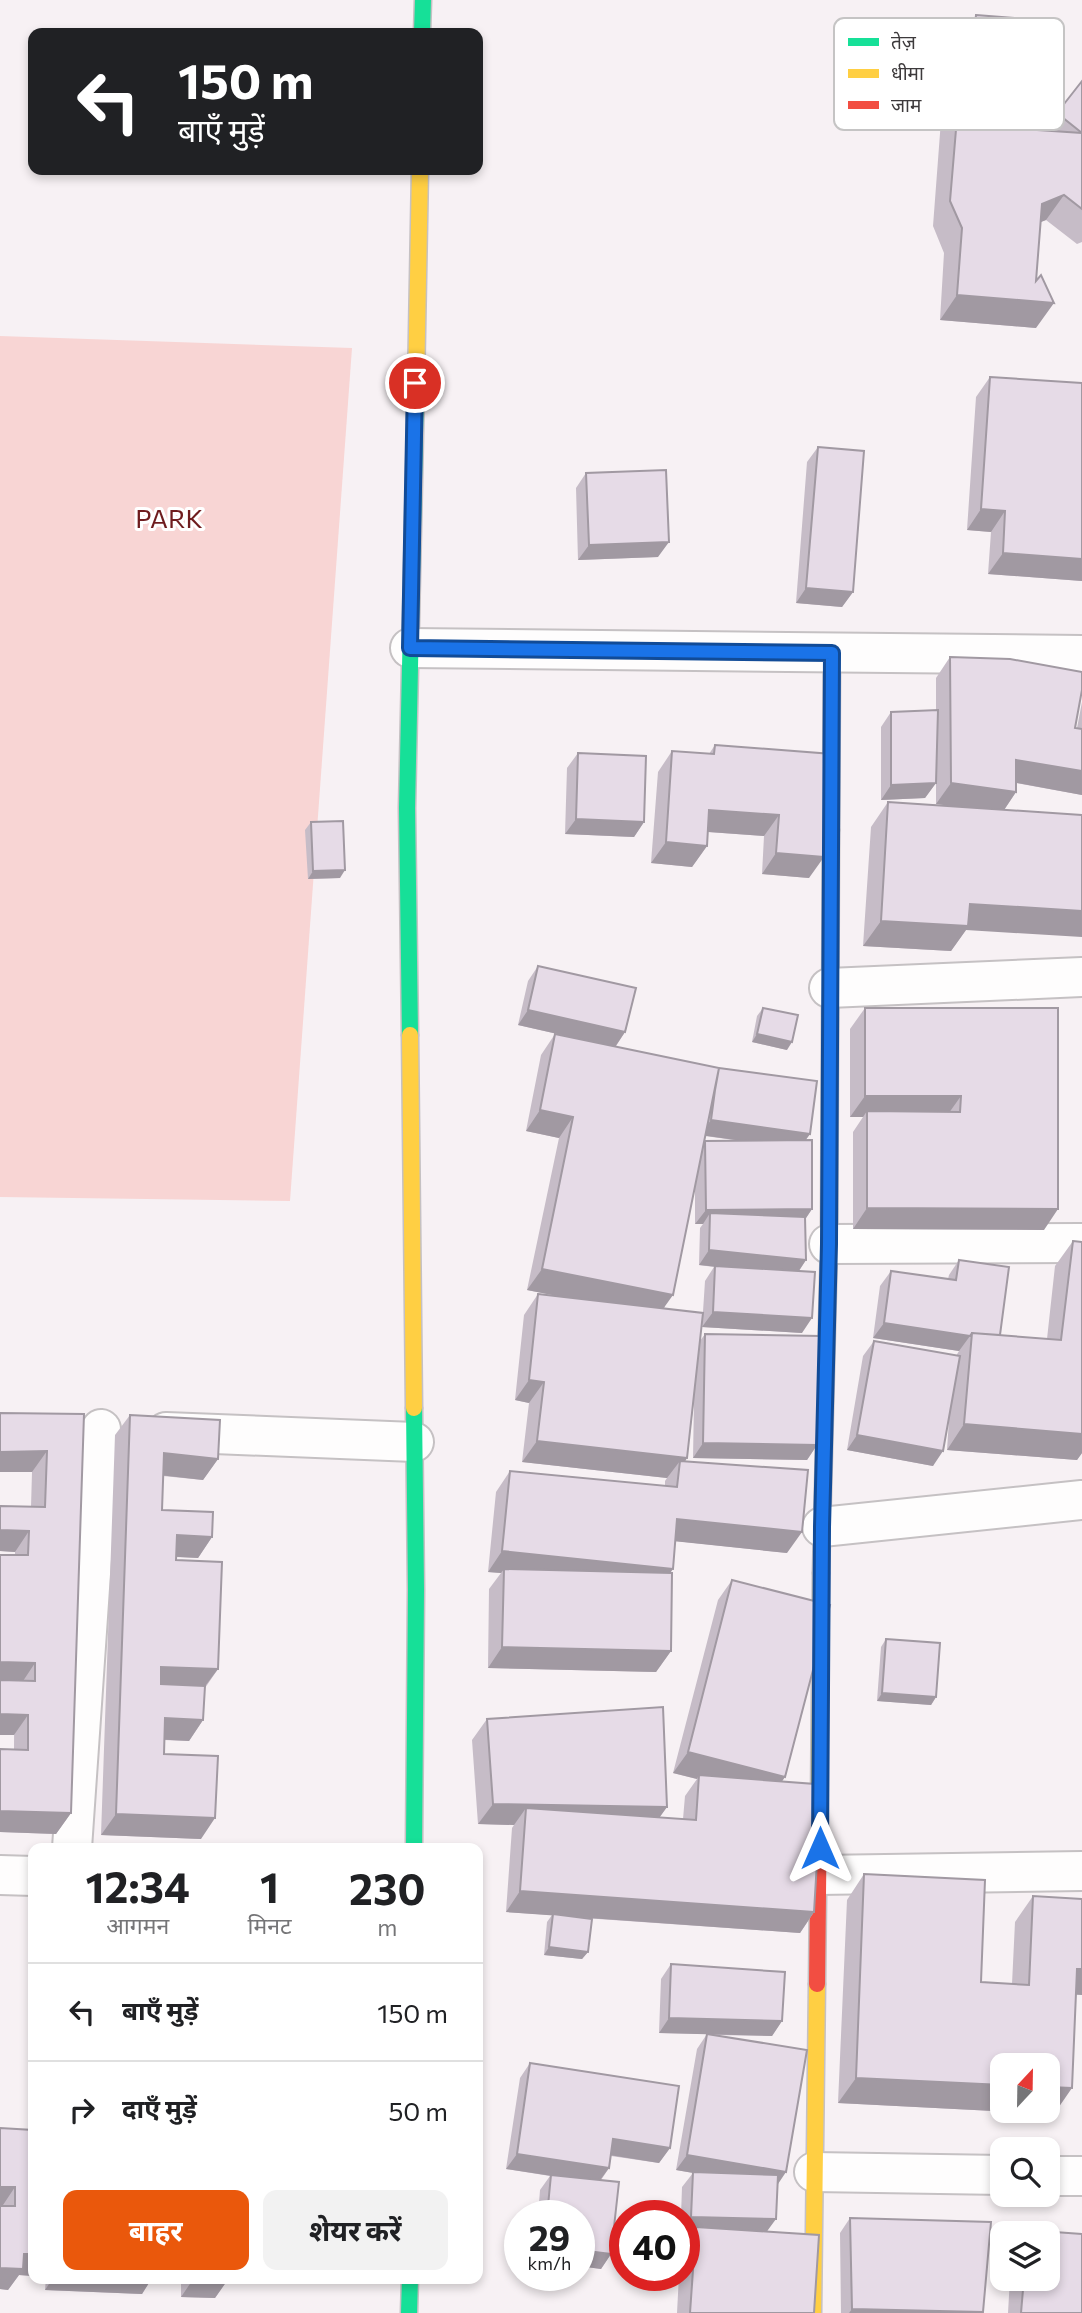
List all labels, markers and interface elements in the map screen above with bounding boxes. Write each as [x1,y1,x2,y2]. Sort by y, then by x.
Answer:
legend [834,18,1064,130]
text: तेज़ [891,30,917,53]
text: 150 m [178,49,313,109]
icon: left [63,56,154,147]
text: धीमा [891,61,925,84]
text: जाम [891,93,922,116]
text: बाएँ मुड़ें [178,109,265,149]
pin [385,353,445,413]
icon: arrive [396,364,434,402]
park label: PARK [135,502,203,533]
position arrow [783,1811,857,1885]
text: 12:34 [86,1860,190,1912]
text: 1 [260,1860,279,1912]
text: 230 [349,1862,425,1914]
text: आगमन [106,1911,169,1939]
text: मिनट [247,1911,292,1939]
text: m [377,1913,397,1941]
icon: left [63,1993,101,2031]
text: बाएँ मुड़ें [122,1994,198,2025]
text: 150 m [377,1997,448,2028]
north arrow [990,2053,1060,2123]
map controls [990,2053,1060,2291]
icon: right [63,2091,101,2129]
text: दाएँ मुड़ें [122,2092,197,2123]
text: 50 m [388,2095,448,2126]
button: search [990,2137,1060,2207]
button: बाहर [63,2190,249,2270]
button: शेयर करें [263,2190,448,2270]
speed limit sign: 40 [609,2200,700,2291]
text: 29 [529,2215,570,2258]
button: layers [990,2221,1060,2291]
text: km/h [528,2252,571,2274]

